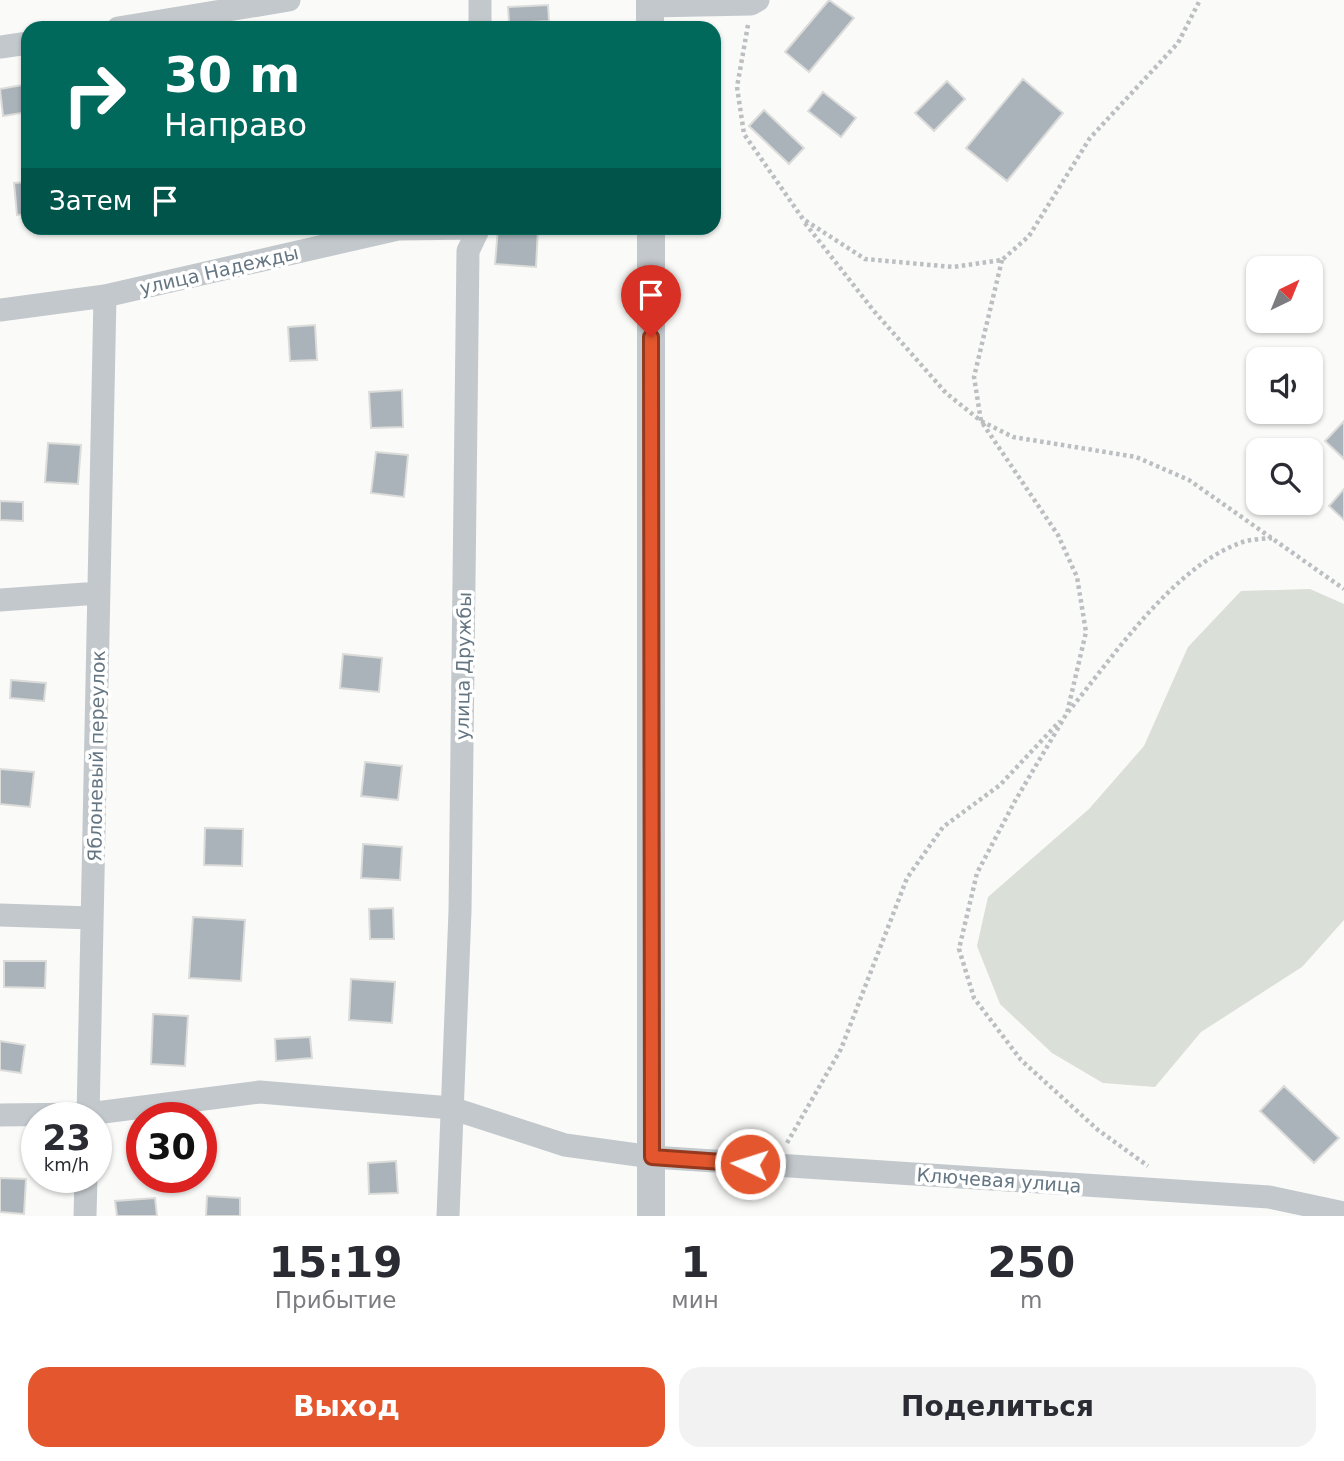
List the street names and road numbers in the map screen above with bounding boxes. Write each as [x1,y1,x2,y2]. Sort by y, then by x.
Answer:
street label: улица Надежды [137,241,301,299]
street label: улица Дружбы [451,592,475,740]
street label: Яблоневый переулок [83,650,109,862]
street label: Ключевая улица [916,1163,1082,1197]

